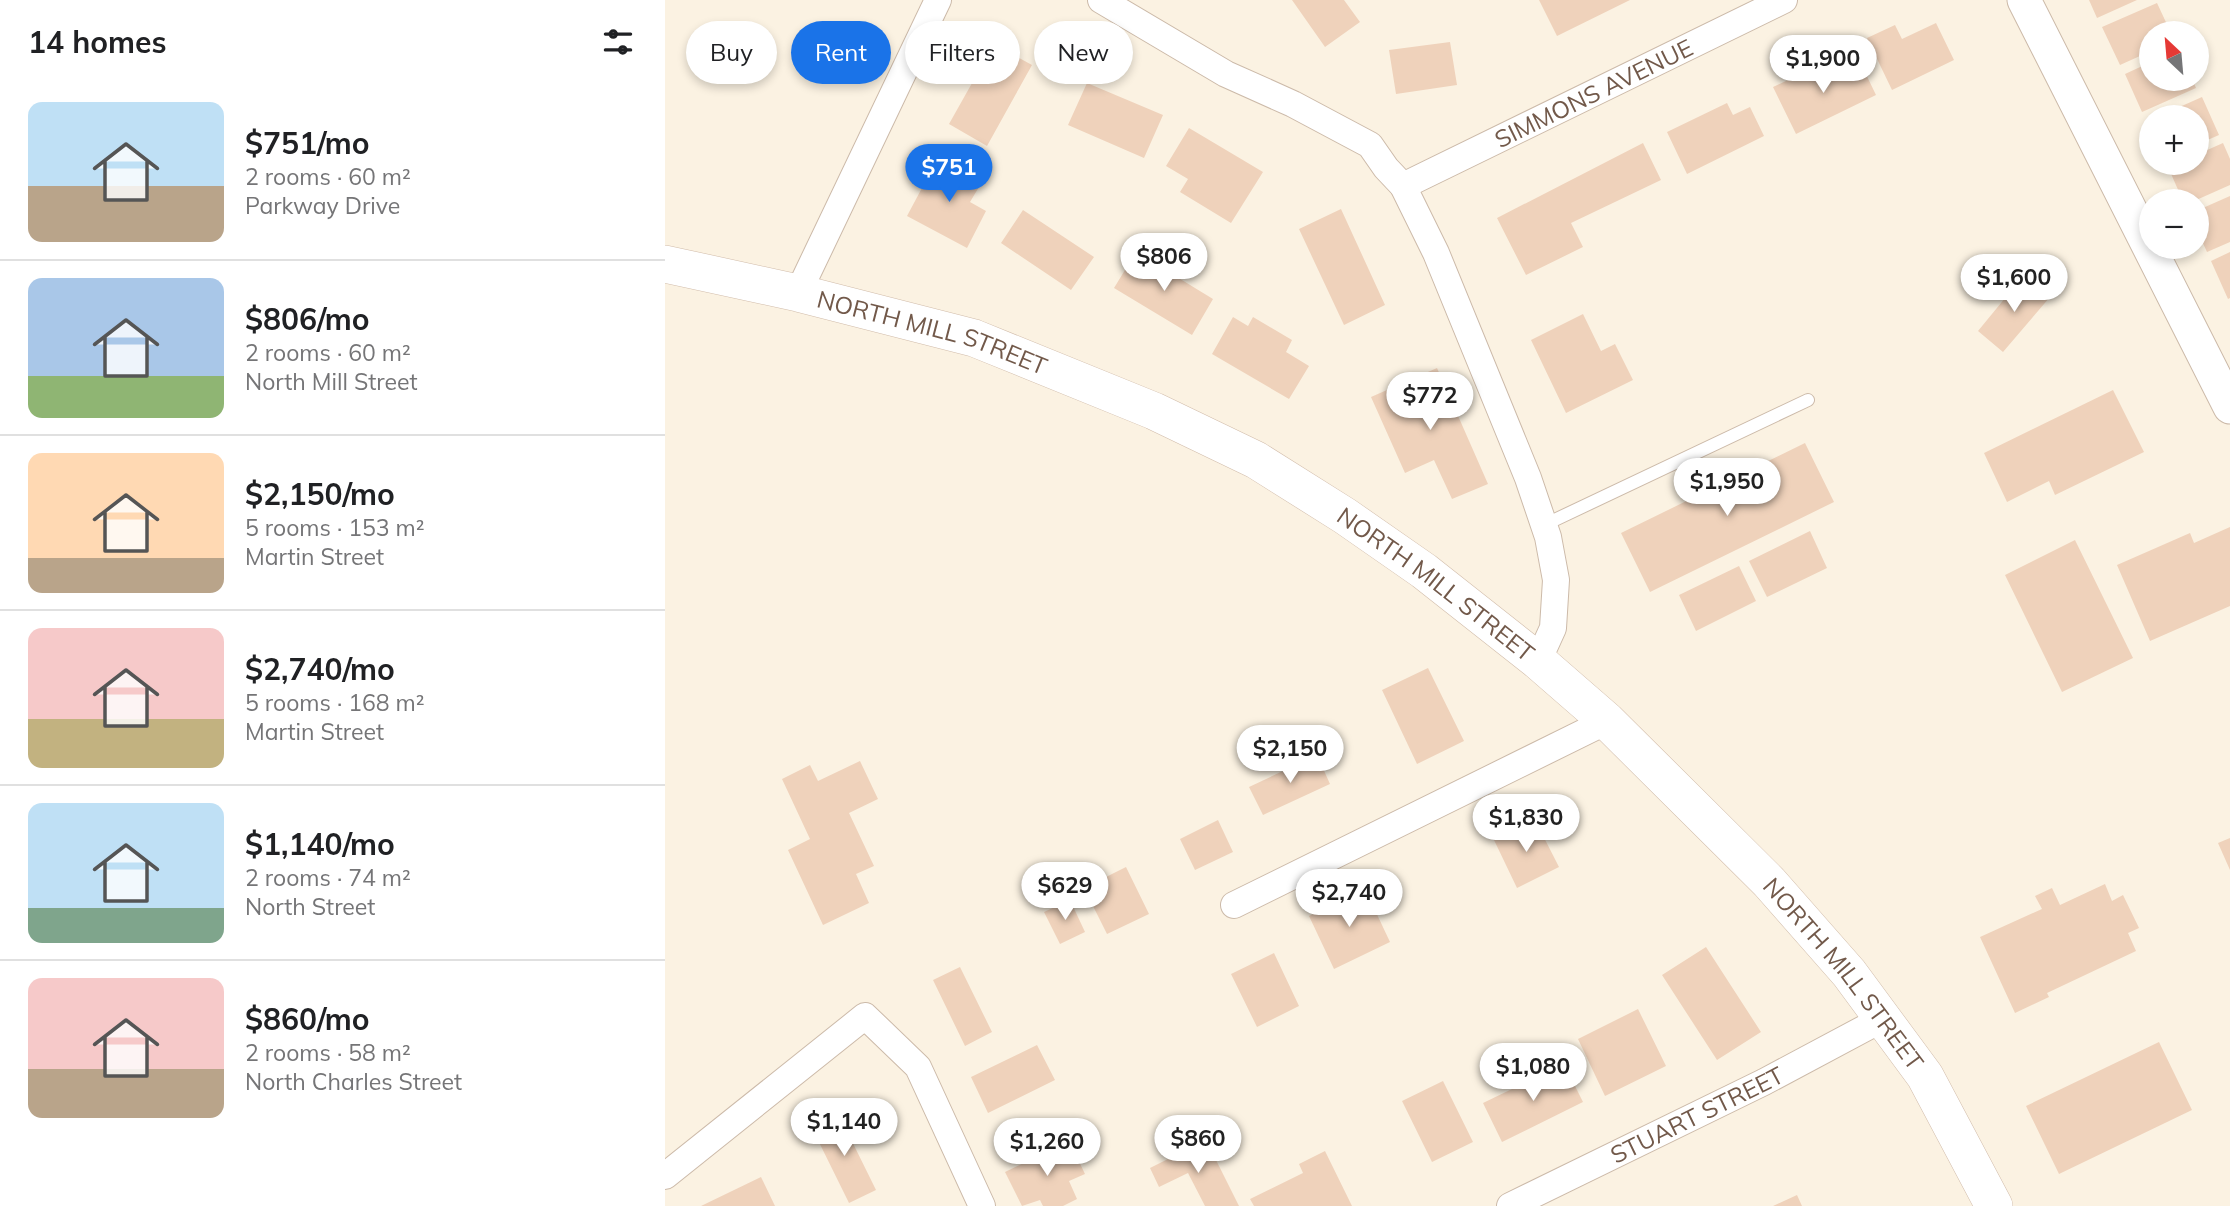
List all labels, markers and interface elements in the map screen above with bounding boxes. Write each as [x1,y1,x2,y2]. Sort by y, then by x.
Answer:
chip: Buy [686,21,777,84]
chip: Rent [791,21,891,84]
chip: Filters [905,21,1020,84]
chip: New [1034,21,1133,84]
north arrow [2139,21,2209,91]
map controls [2139,21,2209,259]
text: 14 homes [28,23,167,61]
icon: filters [599,23,637,61]
street label: SIMMONS AVENUE [1489,32,1698,154]
pin: $1,900 [1766,36,1880,95]
text: $1,900 [1786,43,1860,72]
button: + [2139,105,2209,175]
text: $751/mo [245,124,369,162]
icon: home [84,130,168,214]
pin: $751 [908,144,990,204]
text: $751 [921,152,977,181]
text: 2 rooms · 60 m² [245,162,411,191]
button: − [2139,189,2209,259]
text: Parkway Drive [245,191,400,220]
pin: $806 [1123,233,1205,293]
text: $806 [1136,241,1192,270]
pin: $1,600 [1957,254,2071,314]
text: $1,600 [1977,262,2051,291]
street label: NORTH MILL STREET [814,283,1052,381]
text: $806/mo [245,300,369,338]
icon: home [84,306,168,390]
text: 2 rooms · 60 m² [245,338,411,367]
text: North Mill Street [245,367,418,396]
pin: $772 [1389,372,1471,432]
text: $772 [1402,380,1458,409]
pin: $1,950 [1670,458,1784,518]
text: $1,950 [1690,466,1764,495]
text: $2,150/mo [245,475,395,513]
icon: home [84,481,168,565]
street label: NORTH MILL STREET [1332,500,1541,668]
text: 5 rooms · 153 m² [245,513,425,542]
text: Martin Street [245,542,384,571]
text: $2,740/mo [245,650,395,688]
icon: home [84,656,168,740]
text: 5 rooms · 168 m² [245,688,425,717]
text: Martin Street [245,717,384,746]
pin: $2,150 [1233,726,1347,785]
text: $2,150 [1253,733,1327,762]
pin: $1,830 [1469,794,1583,854]
text: $1,830 [1489,802,1563,831]
text: $1,140/mo [245,825,395,863]
icon: home [84,831,168,915]
pin: $629 [1024,862,1106,922]
text: 2 rooms · 74 m² [245,863,411,892]
text: $629 [1037,870,1093,899]
pin: $2,740 [1292,870,1406,929]
street label: NORTH MILL STREET [1757,871,1931,1076]
text: $2,740 [1312,877,1386,906]
text: North Street [245,892,375,921]
text: $860/mo [245,1000,369,1038]
icon: home [84,1006,168,1090]
text: 2 rooms · 58 m² [245,1038,411,1067]
pin: $1,080 [1476,1044,1590,1103]
text: $1,080 [1496,1051,1570,1080]
street label: STUART STREET [1605,1059,1789,1170]
text: North Charles Street [245,1067,462,1096]
pin: $1,140 [787,1098,901,1158]
text: $1,140 [807,1106,881,1135]
pin: $860 [1157,1116,1239,1175]
pin: $1,260 [990,1118,1104,1178]
text: $860 [1170,1123,1226,1152]
text: $1,260 [1010,1126,1084,1155]

